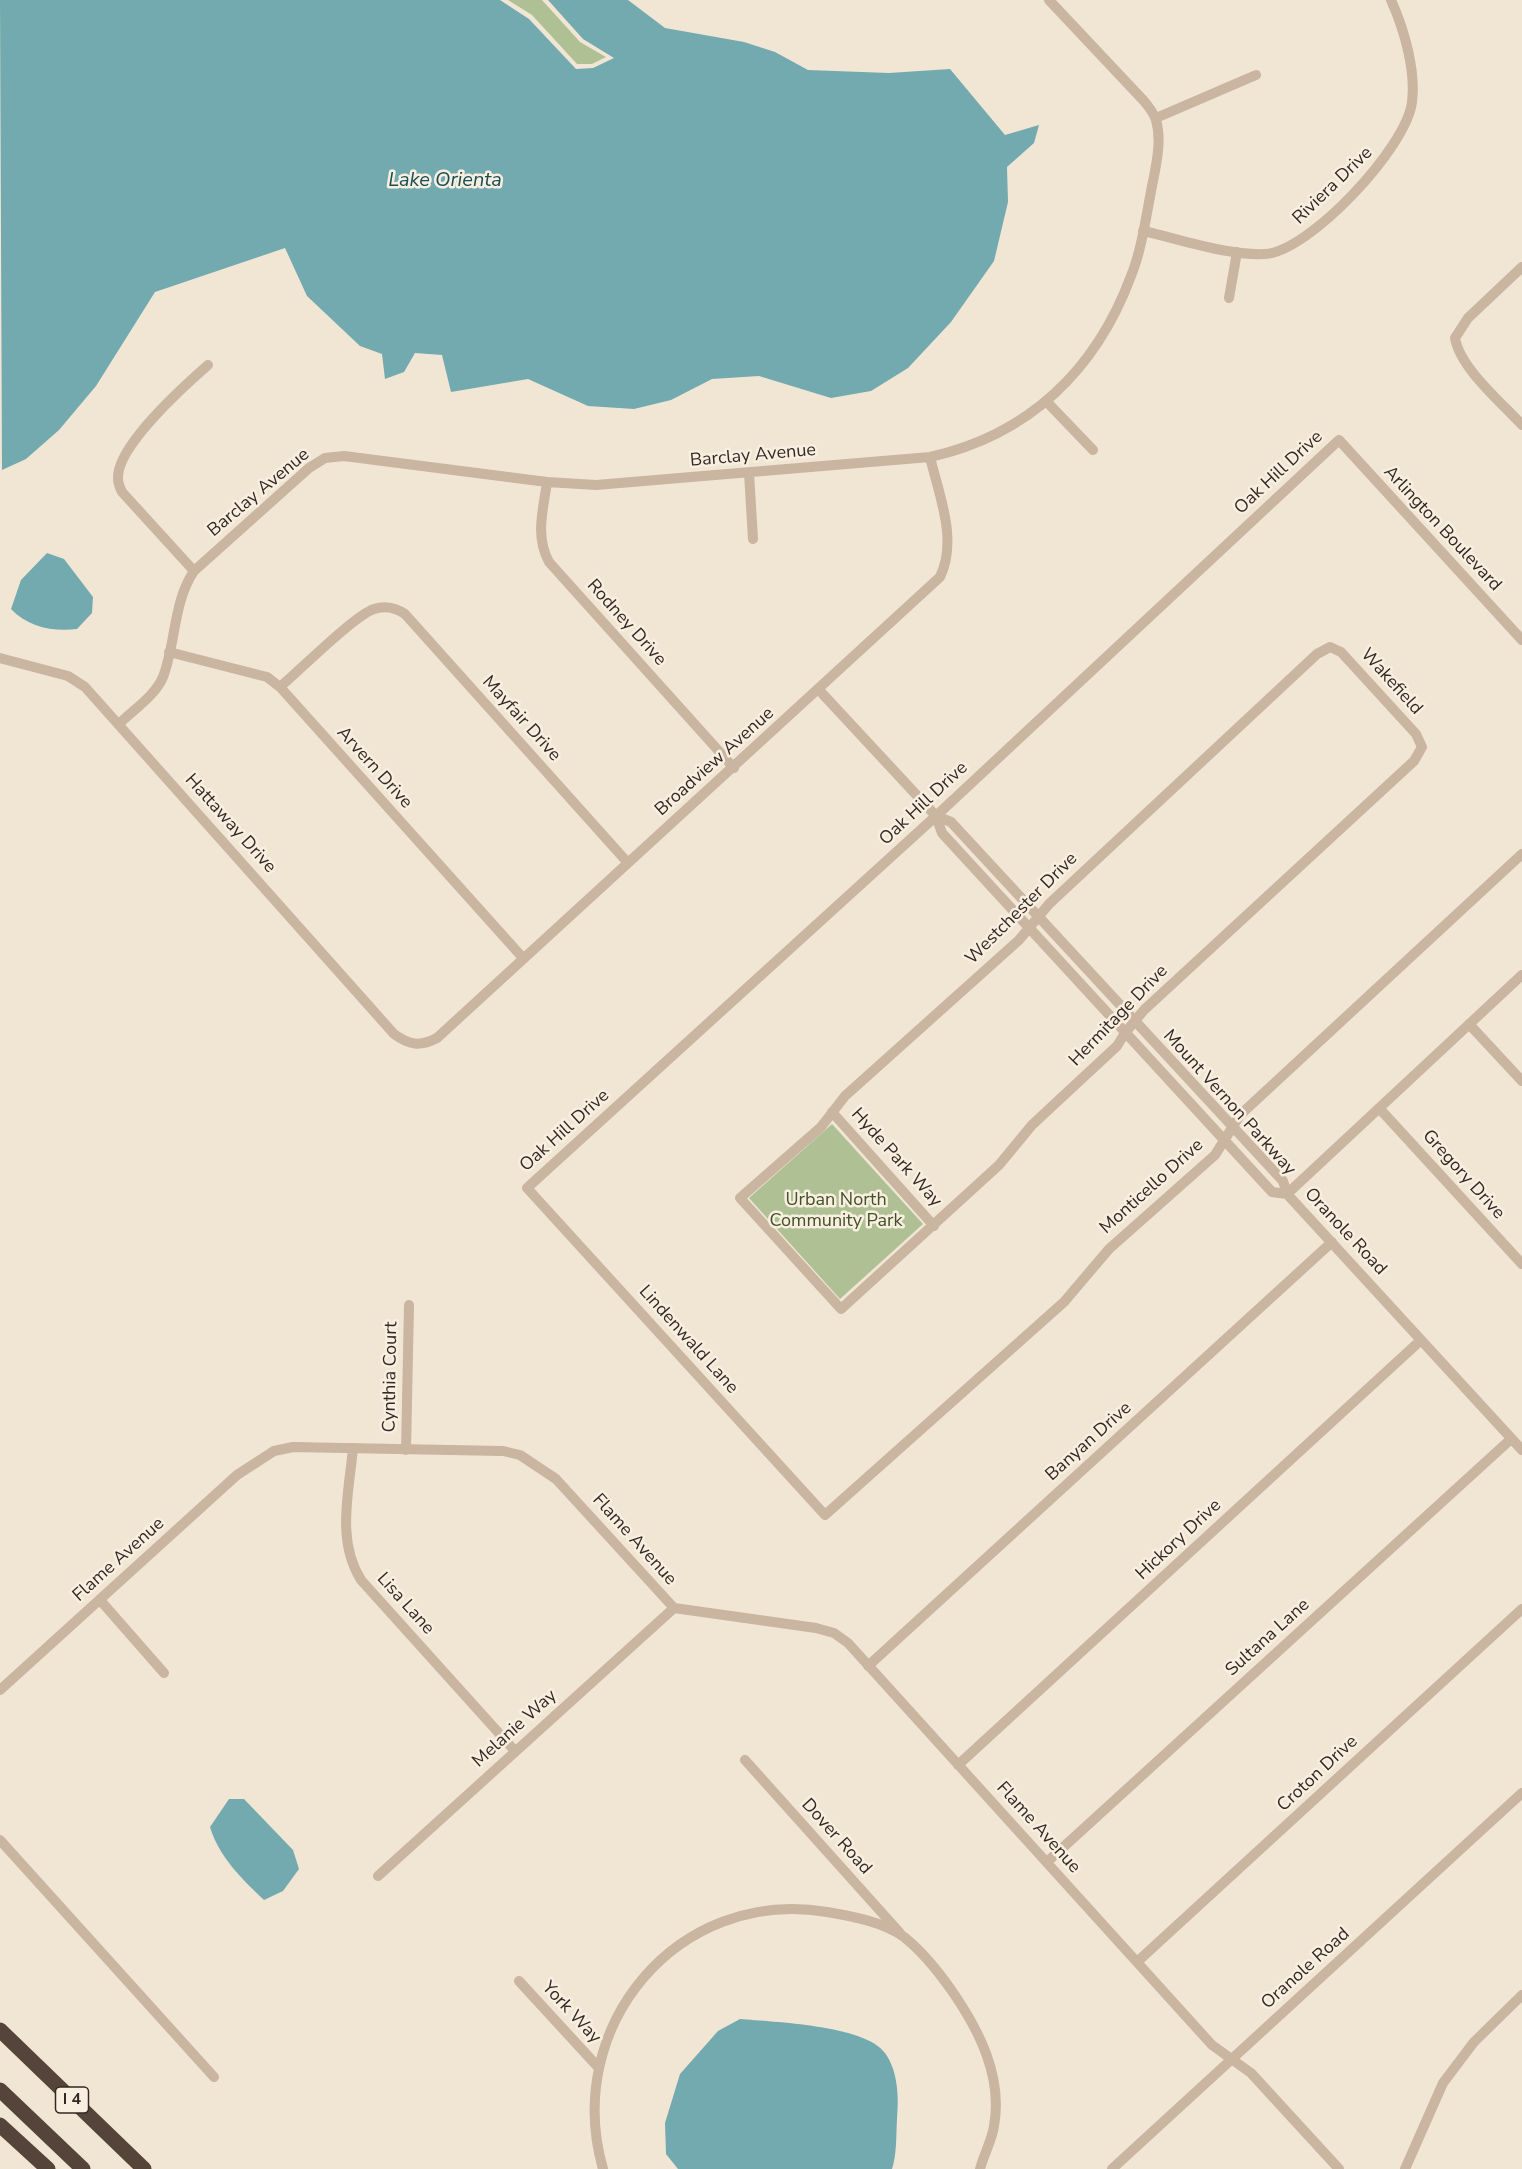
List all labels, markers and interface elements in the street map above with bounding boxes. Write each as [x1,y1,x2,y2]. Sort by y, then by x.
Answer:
street label: Riviera Drive [1289,143,1377,229]
water label: Lake Orienta [388,169,502,193]
street label: Oak Hill Drive [1230,427,1328,519]
street label: Barclay Avenue [689,440,817,472]
street label: Barclay Avenue [204,444,314,542]
street label: Arlington Boulevard [1378,462,1506,596]
street label: Rodney Drive [582,575,670,671]
street label: Wakefield [1356,644,1426,720]
street label: Mayfair Drive [477,672,565,766]
street label: Broadview Avenue [651,703,779,821]
street label: Arvern Drive [332,723,416,813]
street label: Oak Hill Drive [875,758,973,850]
street label: Hattaway Drive [180,770,280,878]
street label: Westchester Drive [962,849,1082,969]
street label: Hermitage Drive [1065,961,1173,1071]
street label: Mount Vernon Parkway [1158,1026,1300,1180]
street label: Oak Hill Drive [516,1085,614,1177]
street label: Hyde Park Way [846,1104,946,1212]
street label: Gregory Drive [1417,1126,1509,1224]
street label: Monticello Drive [1096,1135,1208,1239]
street label: Oranole Road [1299,1184,1391,1280]
park label: Urban North Community Park [769,1190,903,1232]
street label: Lindenwald Lane [634,1281,742,1399]
street label: Cynthia Court [379,1321,403,1433]
street label: Banyan Drive [1042,1398,1136,1486]
street label: Flame Avenue [587,1490,681,1590]
street label: Hickory Drive [1132,1495,1226,1585]
street label: Flame Avenue [69,1513,169,1607]
street label: Lisa Lane [372,1569,438,1639]
street label: Sultana Lane [1222,1595,1314,1681]
street label: Melanie Way [468,1686,562,1772]
street label: Croton Drive [1273,1731,1363,1817]
street label: Flame Avenue [991,1778,1085,1878]
street label: Dover Road [796,1795,876,1879]
street label: Oranole Road [1257,1924,1355,2014]
street label: York Way [537,1978,605,2048]
road number: I 4 [56,2087,88,2113]

